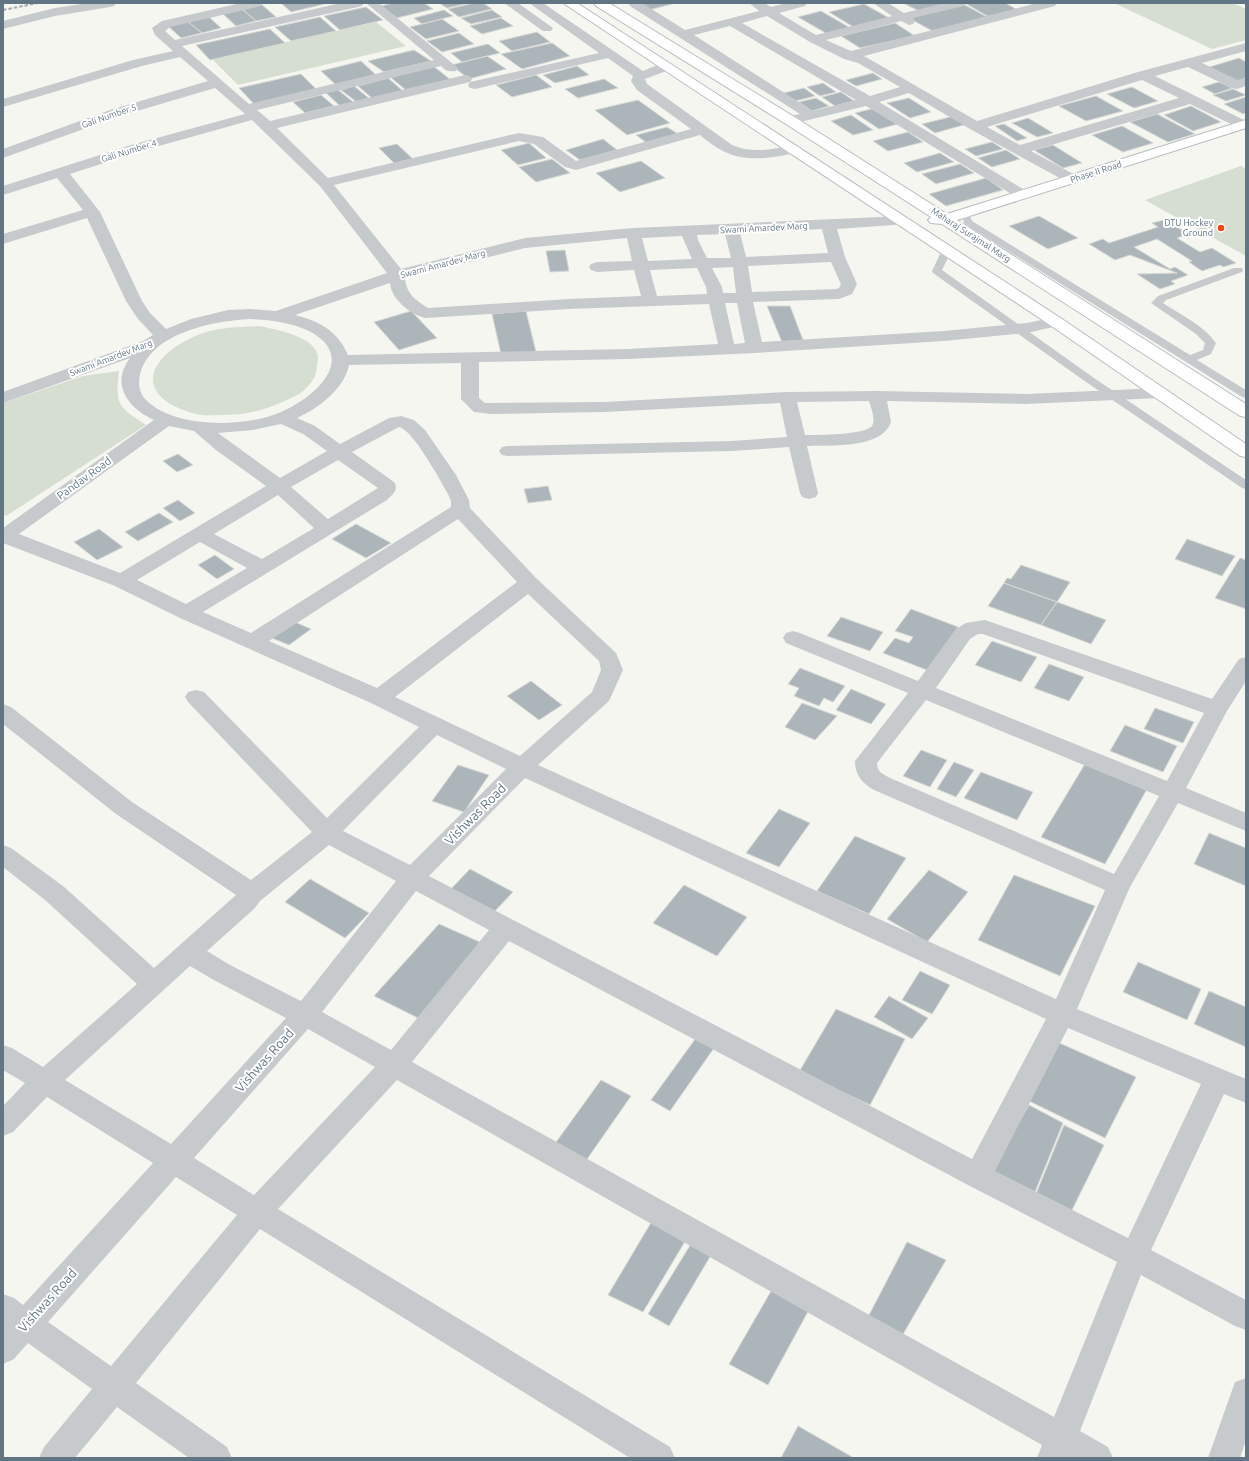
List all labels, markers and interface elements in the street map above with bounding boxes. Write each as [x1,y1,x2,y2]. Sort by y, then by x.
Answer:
street label: Gali Number 5 [80,102,138,130]
street label: Gali Number 4 [100,138,158,164]
street label: Phase II Road [1069,159,1123,185]
street label: Maharaj Surajmal Marg [930,206,1012,264]
place label: DTU Hockey Ground [1164,218,1214,238]
street label: Swami Amardev Marg [720,221,808,235]
marker: DTU Hockey Ground [1216,223,1226,233]
street label: Swami Amardev Marg [399,248,487,280]
street label: Swami Amardev Marg [68,338,154,378]
street label: Pandav Road [55,454,113,502]
street label: Vishwas Road [442,781,508,847]
street label: Vishwas Road [232,1026,296,1094]
street label: Vishwas Road [15,1266,79,1334]

